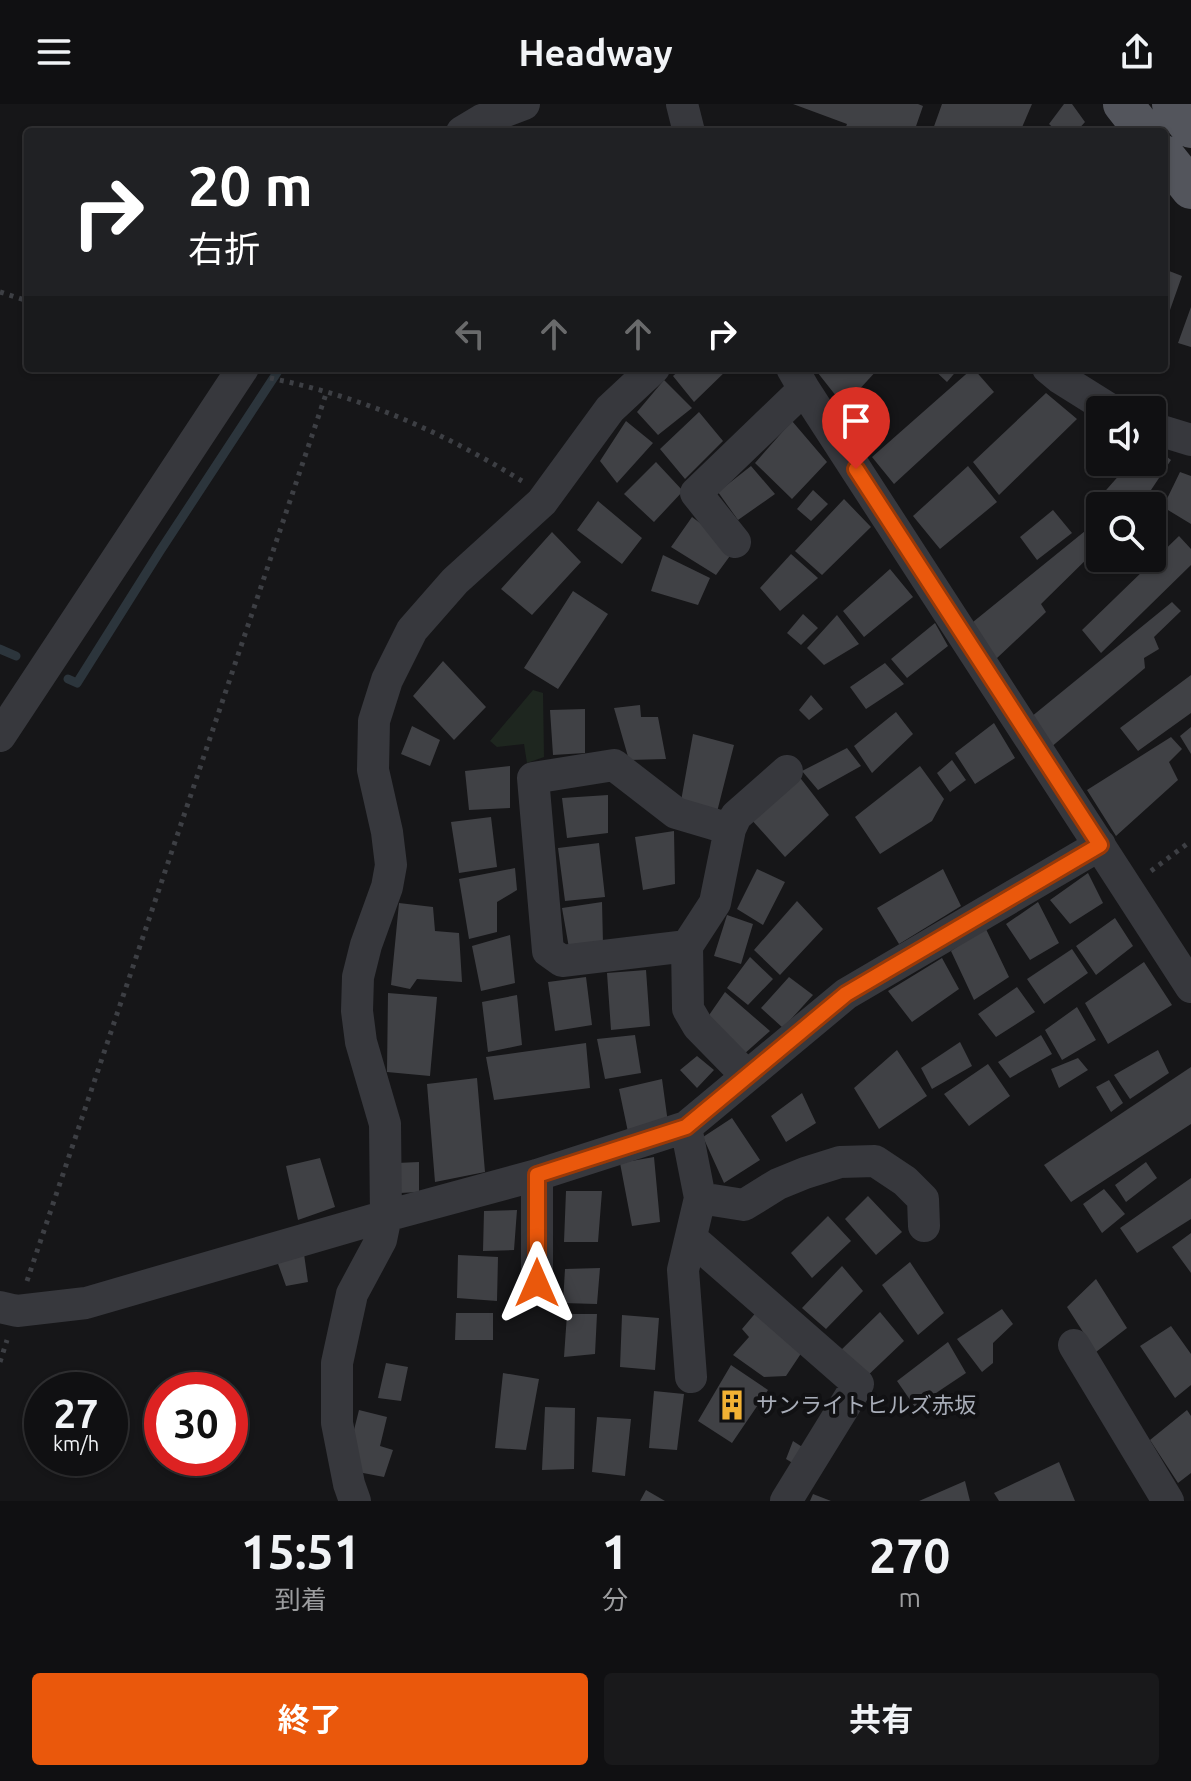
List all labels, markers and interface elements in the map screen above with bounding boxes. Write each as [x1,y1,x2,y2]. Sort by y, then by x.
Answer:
icon: menu [32,30,76,74]
icon: share [1115,30,1159,74]
text: Headway [518,32,673,73]
text: 20 m [188,154,313,217]
icon: right [56,160,160,264]
text: 右折 [188,228,260,269]
icon: left [448,312,492,356]
icon: ahead [532,312,576,356]
icon: ahead [616,312,660,356]
icon: right [700,312,744,356]
pin [822,387,890,469]
map controls [1086,396,1166,572]
button: sound [1086,396,1166,476]
icon: arrive [834,399,878,443]
button: search [1086,492,1166,572]
position arrow [495,1241,579,1325]
speed limit sign: 30 [144,1372,248,1476]
building icon: サンライトヒルズ赤坂 [715,1388,749,1422]
text: 27 [53,1391,99,1436]
place label: サンライトヒルズ赤坂 [756,1392,976,1417]
text: km/h [53,1432,99,1455]
text: 15:51 [241,1524,361,1578]
text: 1 [601,1524,628,1578]
text: 270 [869,1528,950,1582]
text: m [898,1583,921,1612]
text: 到着 [275,1585,327,1614]
text: 分 [602,1585,628,1614]
button: 終了 [32,1673,588,1765]
button: 共有 [604,1673,1159,1765]

